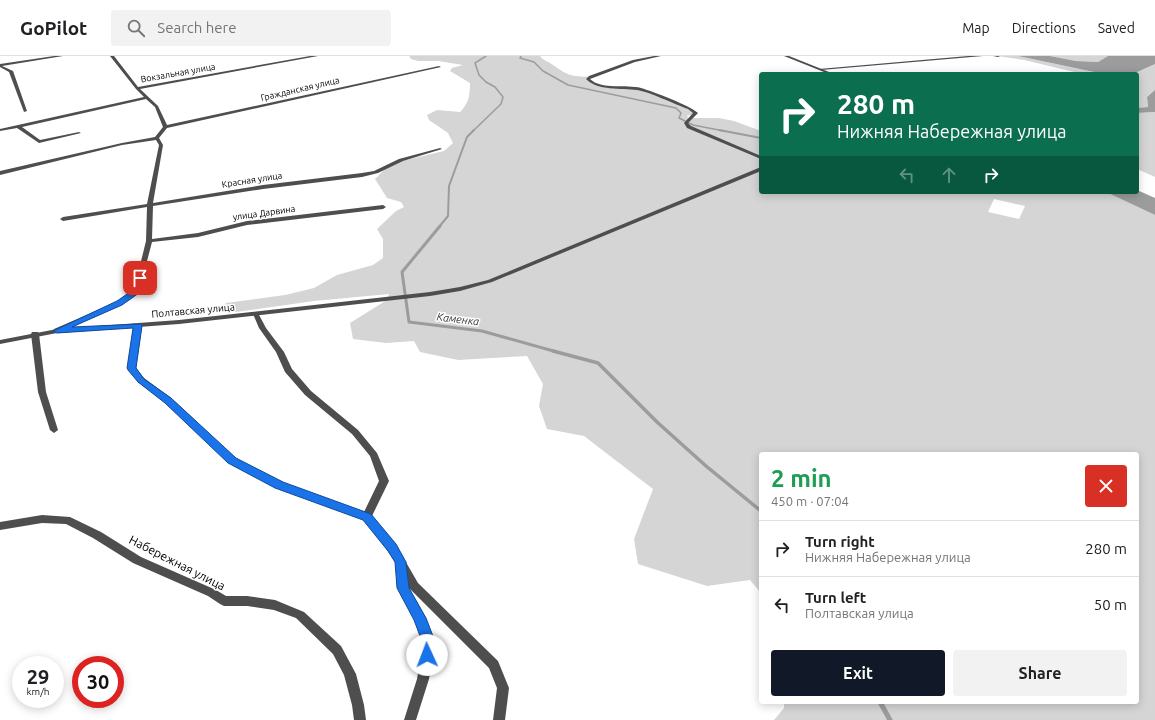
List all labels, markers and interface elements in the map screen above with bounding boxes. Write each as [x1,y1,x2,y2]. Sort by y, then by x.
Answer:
search box [111,10,391,46]
text: GoPilot [20,17,87,39]
icon: search [125,17,147,39]
text: Search here [157,19,237,36]
text: Map [962,20,990,36]
text: Directions [1012,20,1076,36]
text: Saved [1098,20,1135,36]
street label: Вокзальная улица [140,61,216,85]
street label: Гражданская улица [260,75,340,103]
icon: right [771,88,823,140]
text: 280 m [837,88,915,119]
text: Нижняя Набережная улица [837,121,1066,141]
icon: left [896,164,918,186]
icon: ahead [938,164,960,186]
icon: right [980,164,1002,186]
street label: Красная улица [221,170,283,190]
street label: улица Дарвина [232,204,296,222]
pin [123,261,157,295]
icon: arrive [129,267,151,289]
street label: Полтавская улица [151,301,235,320]
water label: Каменка [436,310,480,328]
text: 2 min [771,465,832,492]
button: close [1085,465,1127,507]
text: 450 m · 07:04 [771,494,849,508]
street label: Набережная улица [127,533,227,592]
text: Turn right [805,533,875,550]
icon: right [771,538,793,560]
text: 280 m [1085,540,1127,557]
text: Нижняя Набережная улица [805,550,971,564]
text: Turn left [805,589,866,606]
icon: left [771,594,793,616]
text: 50 m [1094,596,1127,613]
text: Полтавская улица [805,606,914,620]
position arrow [406,634,448,676]
button: Exit [771,650,945,696]
button: Share [953,650,1127,696]
speed limit sign: 30 [72,656,124,708]
text: 29 [27,665,49,688]
text: km/h [26,686,50,697]

